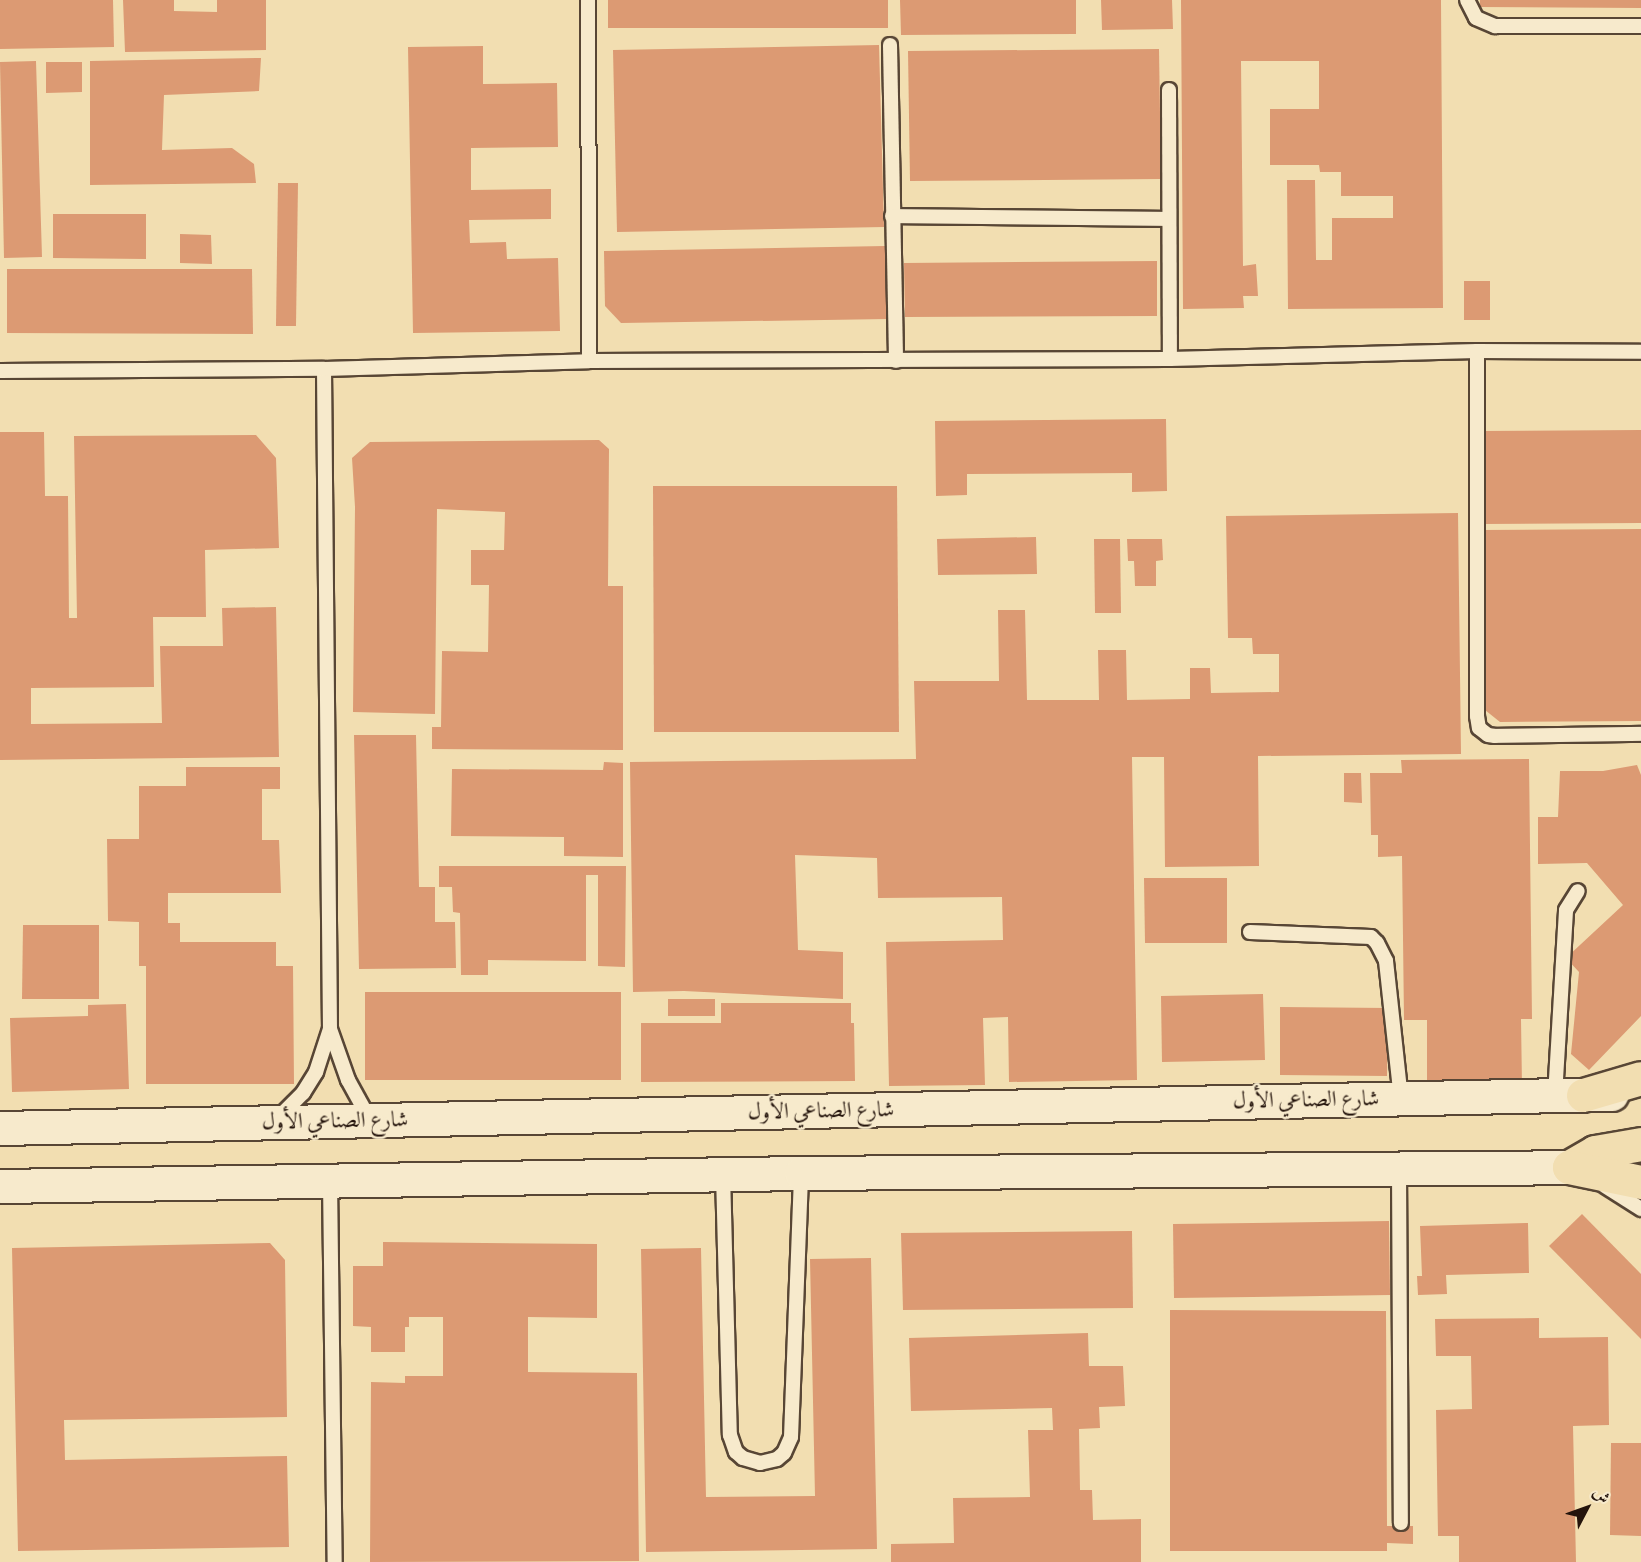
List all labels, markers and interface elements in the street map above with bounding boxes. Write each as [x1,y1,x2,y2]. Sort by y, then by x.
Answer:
street label: شارع الصناعي الأول [1233,1087,1379,1115]
street label: شارع الصناعي الأول [748,1098,894,1126]
street label: شارع الصناعي الأول [262,1108,408,1136]
north arrow [1557,1478,1617,1538]
text: ش [1587,1483,1614,1509]

